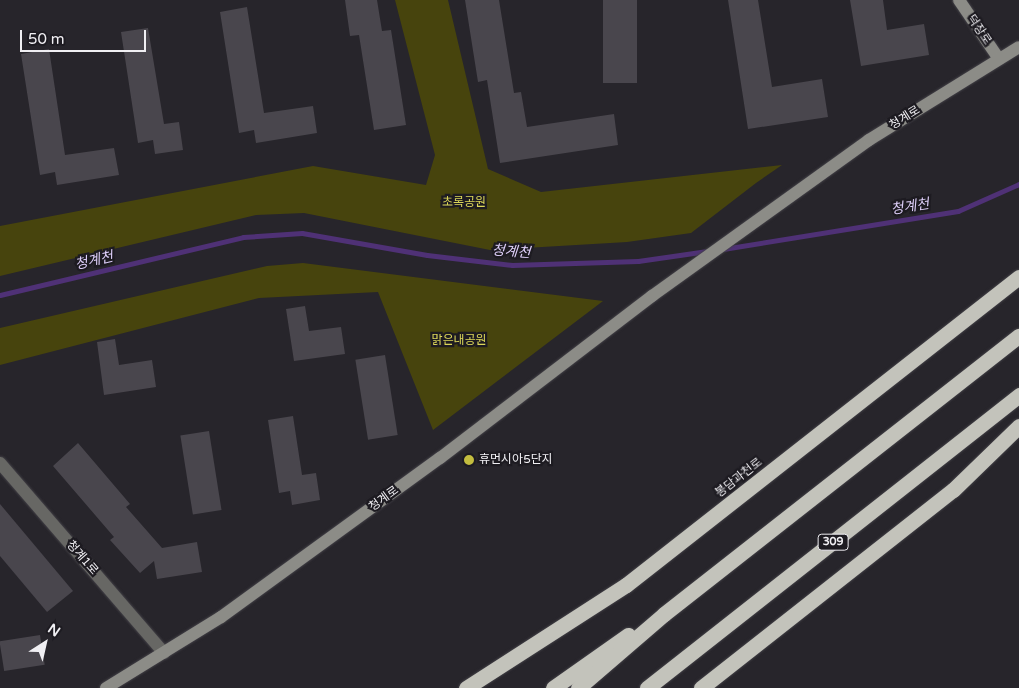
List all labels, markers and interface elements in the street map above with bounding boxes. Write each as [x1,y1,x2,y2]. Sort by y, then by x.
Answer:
street label: 덕장로 [964,12,994,48]
scale bar [22,20,149,52]
text: 50 m [28,30,65,48]
street label: 청계로 [887,103,923,133]
park label: 초록공원 [442,196,486,210]
water label: 청계천 [890,196,930,218]
water label: 청계천 [491,242,531,262]
water label: 청계천 [73,248,115,274]
park label: 맑은내공원 [431,334,487,348]
place label: 휴먼시아5단지 [479,453,553,467]
marker: 휴먼시아5단지 [463,454,475,466]
street label: 봉담과천로 [713,455,765,501]
street label: 청계로 [366,483,402,515]
road number: 309 [817,534,849,550]
street label: 청계1로 [63,538,101,578]
north arrow [20,618,70,668]
text: N [44,620,63,640]

